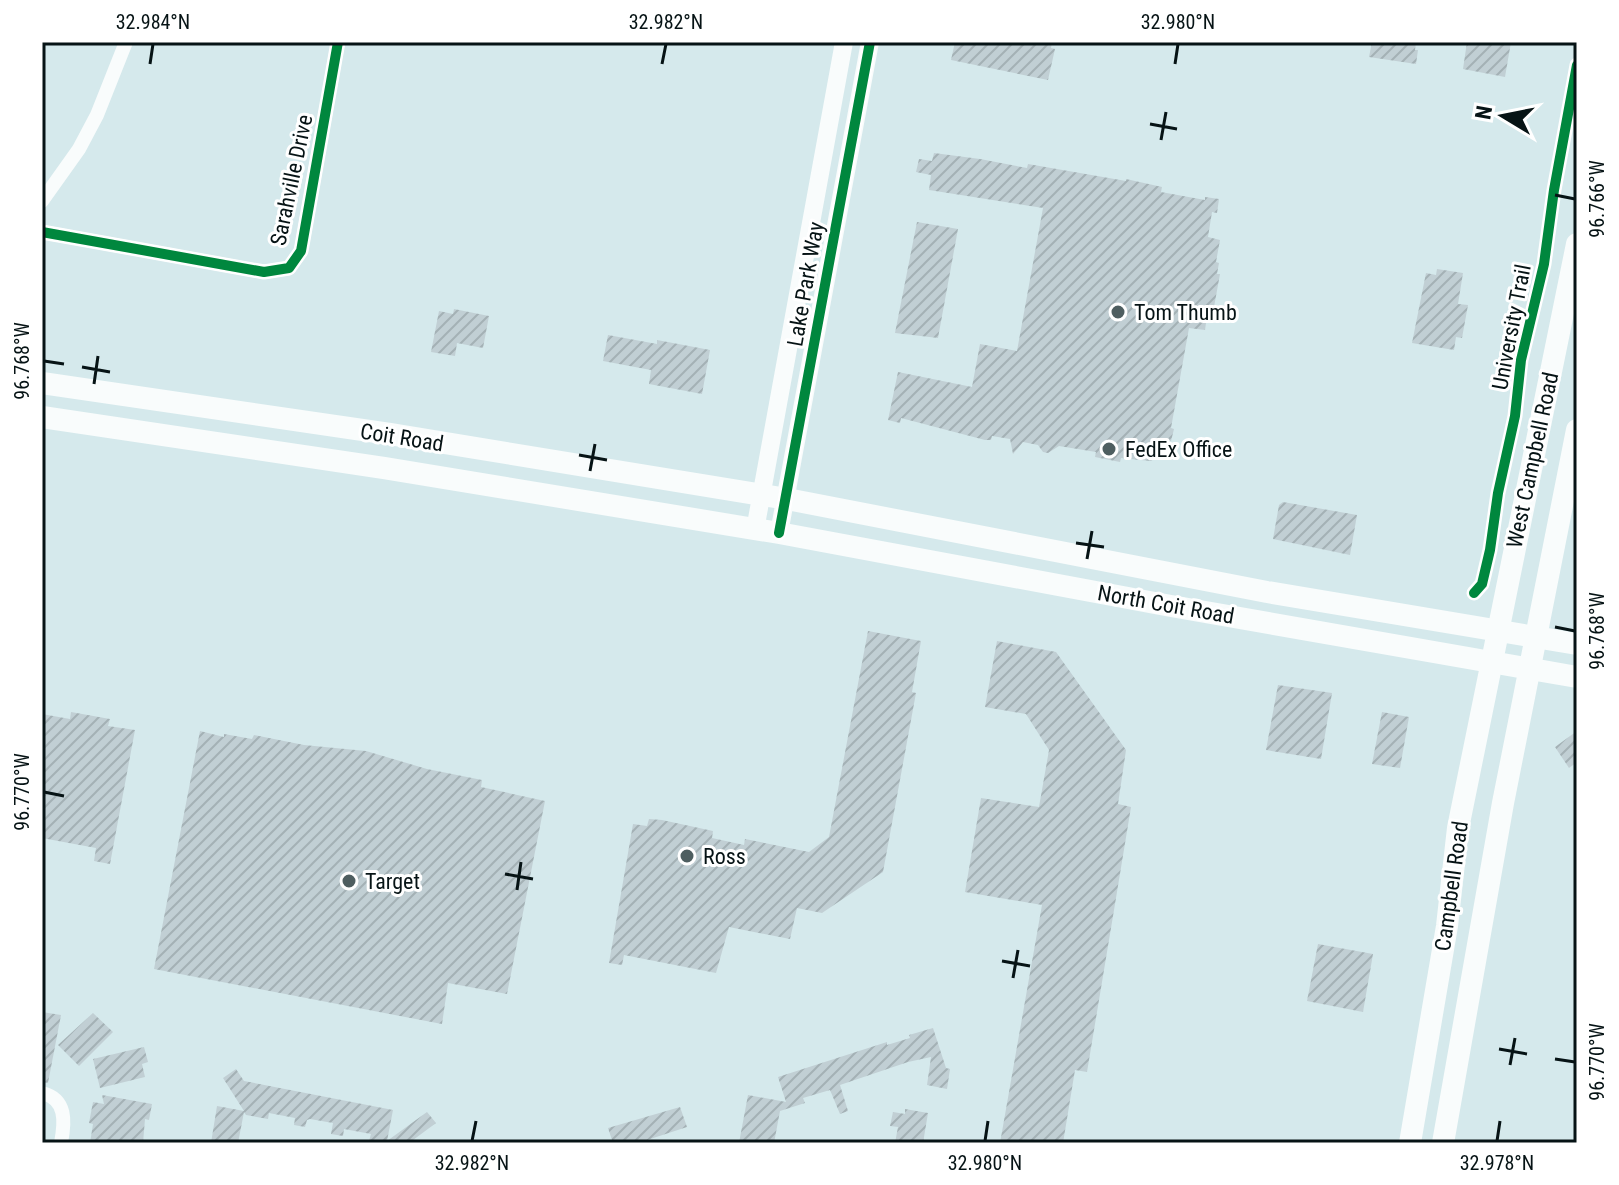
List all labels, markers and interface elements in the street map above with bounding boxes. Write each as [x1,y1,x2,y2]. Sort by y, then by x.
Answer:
text: 32.984°N [116,10,190,34]
text: 32.982°N [629,10,703,34]
text: 32.980°N [1141,10,1215,34]
north arrow [1463,76,1543,156]
text: N [1470,104,1497,121]
street label: Sarahville Drive [265,112,318,248]
text: 96.766°W [1585,160,1609,238]
street label: Lake Park Way [782,220,829,348]
street label: University Trail [1487,262,1536,392]
place label: Tom Thumb [1134,300,1237,325]
marker: Tom Thumb [1109,303,1127,321]
text: 96.768°W [10,322,34,400]
street label: West Campbell Road [1502,370,1563,550]
street label: Coit Road [358,419,446,456]
place label: FedEx Office [1125,437,1232,462]
marker: FedEx Office [1100,440,1118,458]
street label: North Coit Road [1096,580,1236,629]
text: 96.768°W [1585,592,1609,670]
text: 96.770°W [10,753,34,831]
street label: Campbell Road [1430,820,1473,953]
place label: Ross [703,844,746,869]
marker: Ross [678,847,696,865]
place label: Target [365,869,420,894]
marker: Target [340,872,358,890]
text: 96.770°W [1585,1023,1609,1101]
text: 32.982°N [435,1151,509,1175]
text: 32.980°N [948,1151,1022,1175]
text: 32.978°N [1460,1151,1534,1175]

